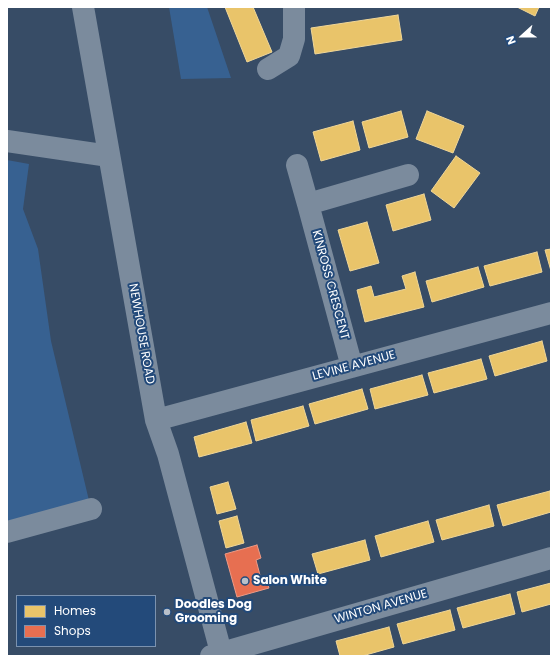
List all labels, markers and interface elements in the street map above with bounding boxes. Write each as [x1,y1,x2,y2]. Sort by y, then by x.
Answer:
north arrow [502,16,542,56]
text: N [502,34,520,47]
street label: KINROSS CRESCENT [308,229,352,341]
street label: NEWHOUSE ROAD [125,283,157,385]
street label: LEVINE AVENUE [311,348,397,384]
place label: Salon White [253,574,327,588]
marker: Salon White [240,576,250,586]
street label: WINTON AVENUE [333,587,429,627]
legend [16,595,156,647]
place label: Doodles Dog Grooming [175,598,252,626]
text: Homes [54,602,96,619]
marker: Doodles Dog Grooming [162,607,172,617]
text: Shops [54,622,91,639]

